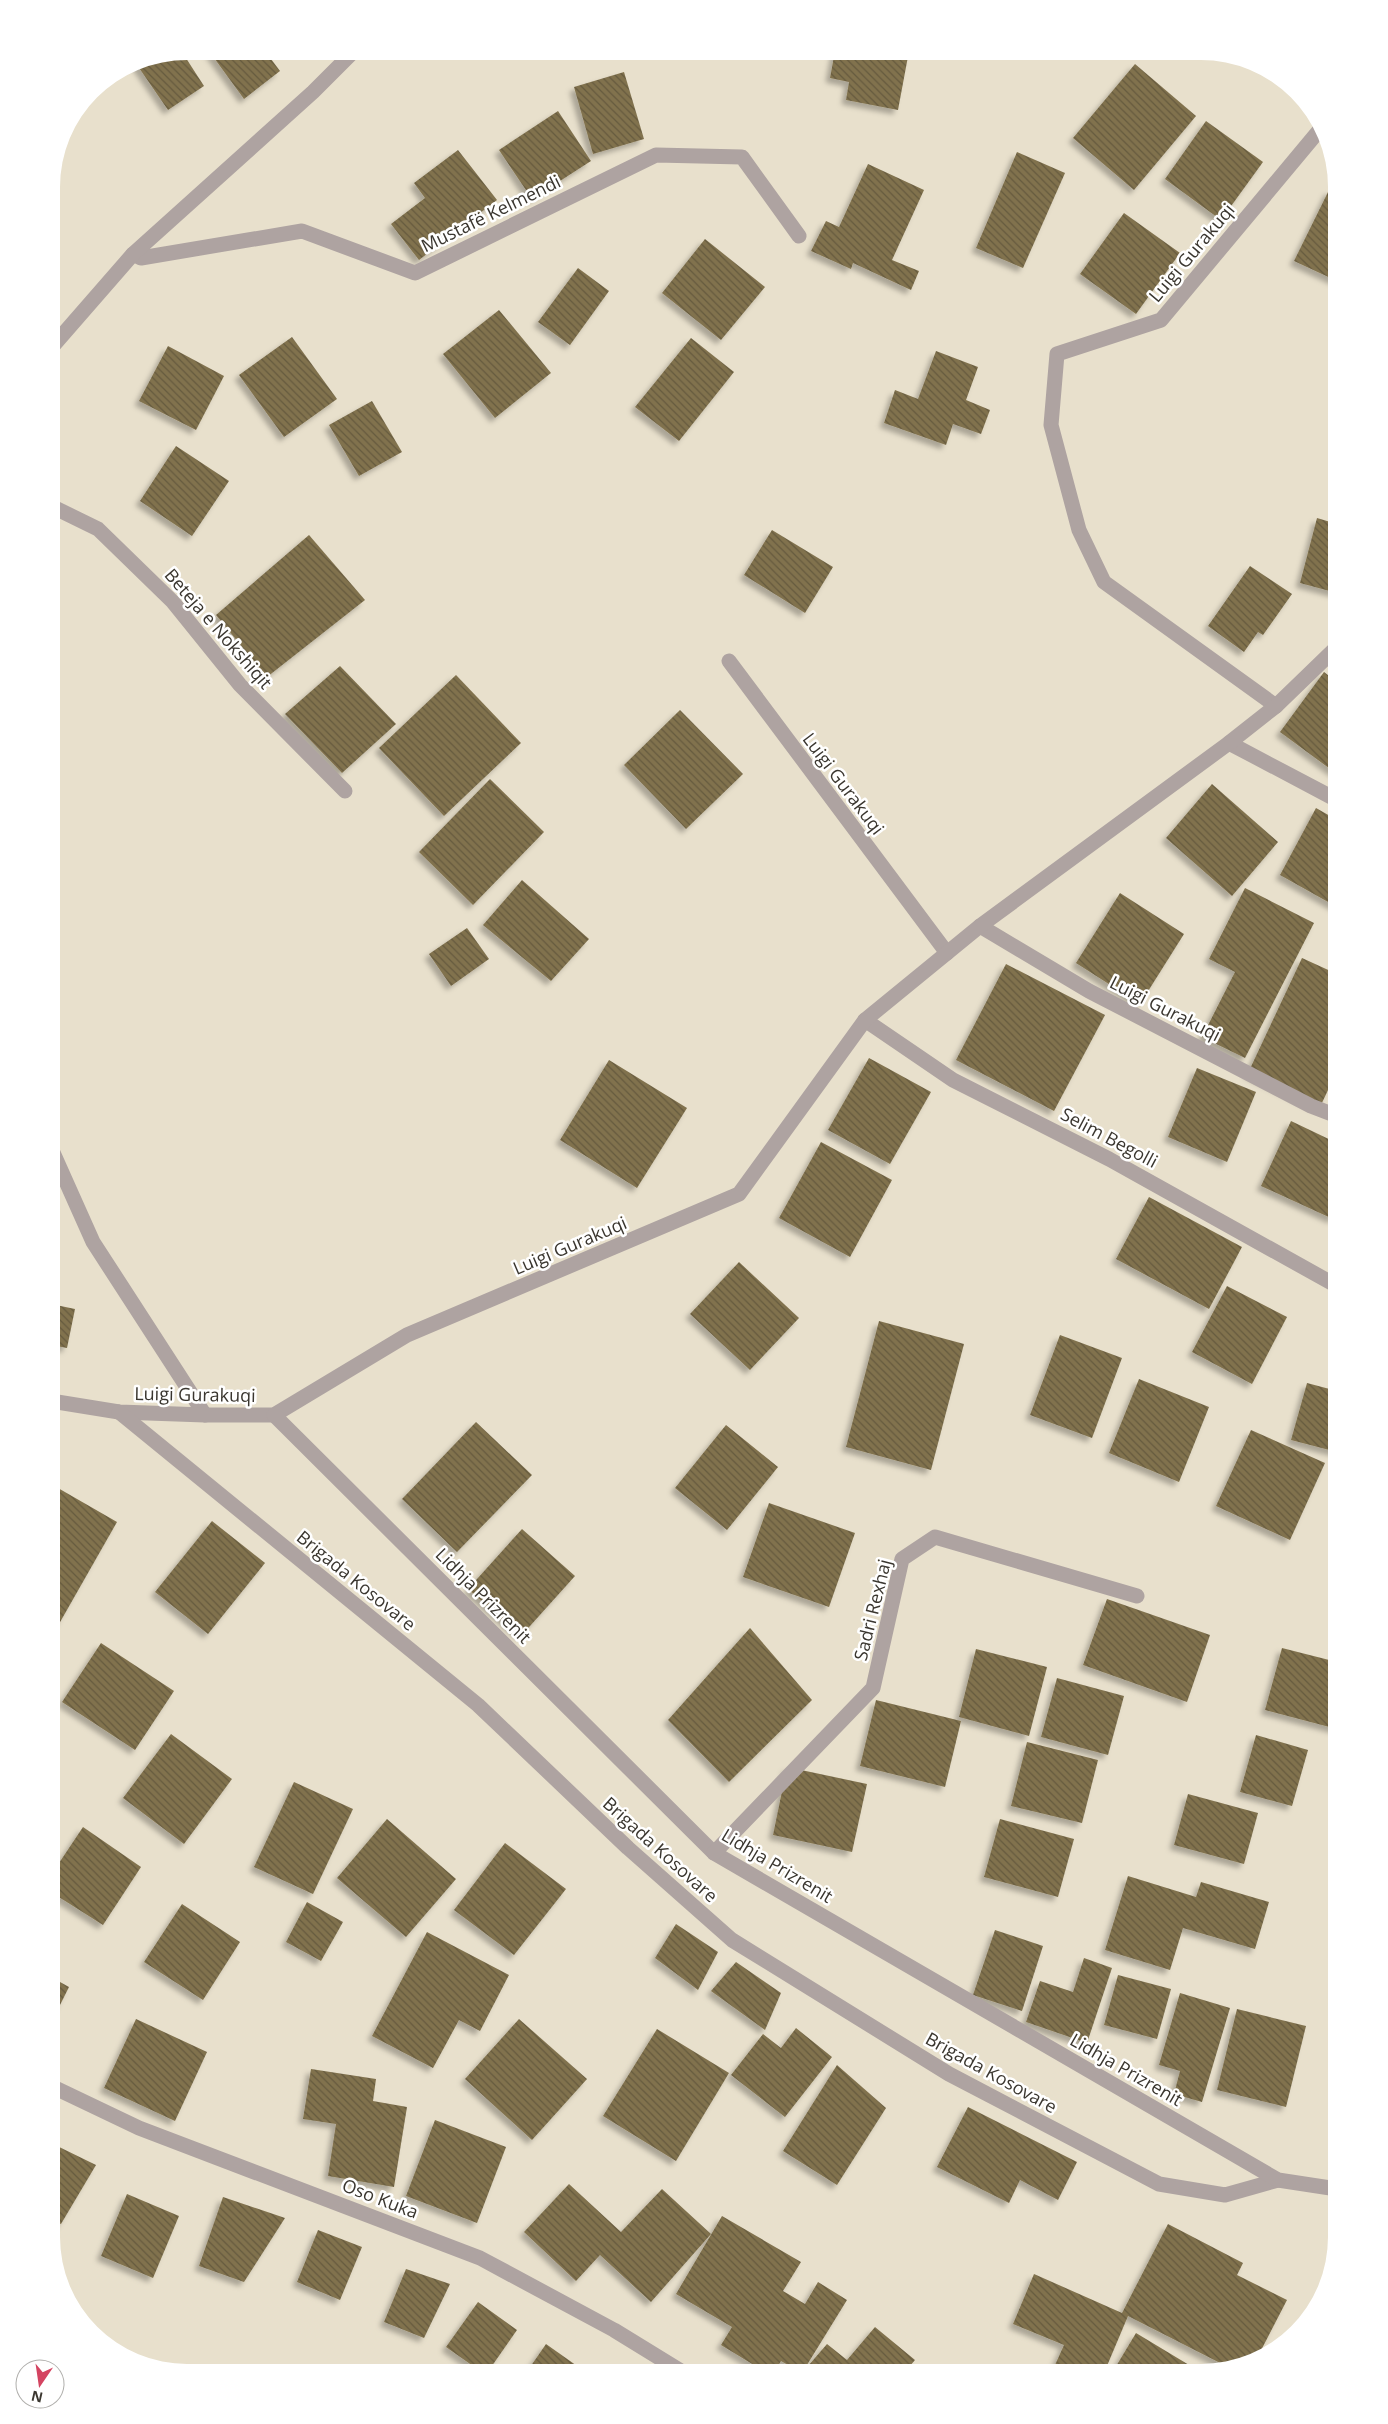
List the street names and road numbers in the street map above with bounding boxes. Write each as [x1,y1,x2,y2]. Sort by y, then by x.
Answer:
street label: Mustafë Kelmendi [417,169,564,257]
street label: Luigi Gurakuqi [1143,198,1239,307]
street label: Beteja e Nokshiqit [160,563,278,694]
street label: Luigi Gurakuqi [798,728,890,839]
street label: Luigi Gurakuqi [1106,970,1225,1046]
street label: Selim Begolli [1057,1102,1162,1173]
street label: Luigi Gurakuqi [509,1210,630,1280]
street label: Luigi Gurakuqi [134,1381,256,1407]
street label: Brigada Kosovare [292,1525,421,1636]
street label: Lidhja Prizrenit [431,1542,537,1648]
street label: Sadri Rexhaj [848,1557,896,1663]
street label: Brigada Kosovare [598,1791,723,1907]
street label: Lidhja Prizrenit [717,1822,838,1908]
street label: Brigada Kosovare [922,2026,1061,2118]
street label: Lidhja Prizrenit [1066,2027,1187,2111]
street label: Oso Kuka [339,2173,422,2224]

